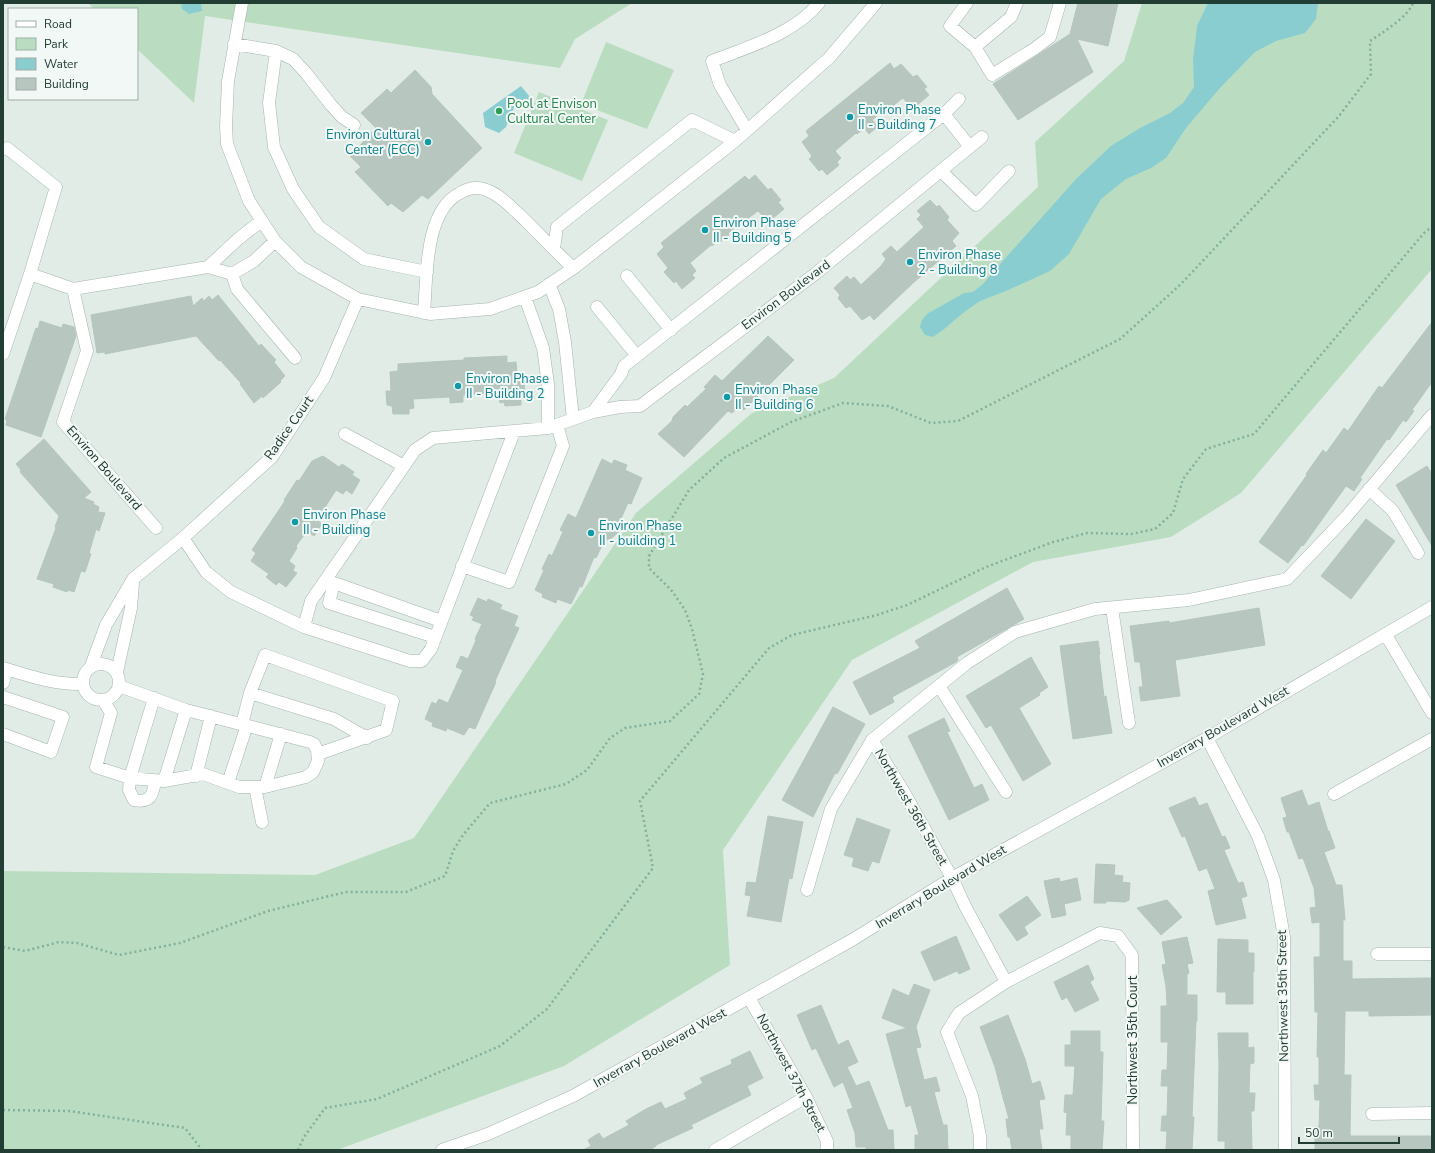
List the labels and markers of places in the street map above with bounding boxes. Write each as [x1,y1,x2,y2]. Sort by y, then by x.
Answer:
place label: Pool at Envison Cultural Center [507,95,597,128]
place label: Environ Phase II - Building 7 [858,101,941,134]
marker: Pool at Envison Cultural Center [494,106,504,116]
marker: Environ Phase II - Building 7 [845,112,855,122]
place label: Environ Cultural Center (ECC) [326,126,420,159]
marker: Environ Cultural Center (ECC) [423,137,433,147]
place label: Environ Phase II - Building 5 [713,214,796,247]
marker: Environ Phase II - Building 5 [700,225,710,235]
place label: Environ Phase 2 - Building 8 [918,246,1001,279]
marker: Environ Phase 2 - Building 8 [905,257,915,267]
place label: Environ Phase II - Building 2 [466,370,549,403]
marker: Environ Phase II - Building 2 [453,381,463,391]
place label: Environ Phase II - Building 6 [735,381,818,414]
marker: Environ Phase II - Building 6 [722,392,732,402]
place label: Environ Phase II - Building [303,506,386,539]
marker: Environ Phase II - Building [290,517,300,527]
place label: Environ Phase II - building 1 [599,517,682,550]
marker: Environ Phase II - building 1 [586,528,596,538]

